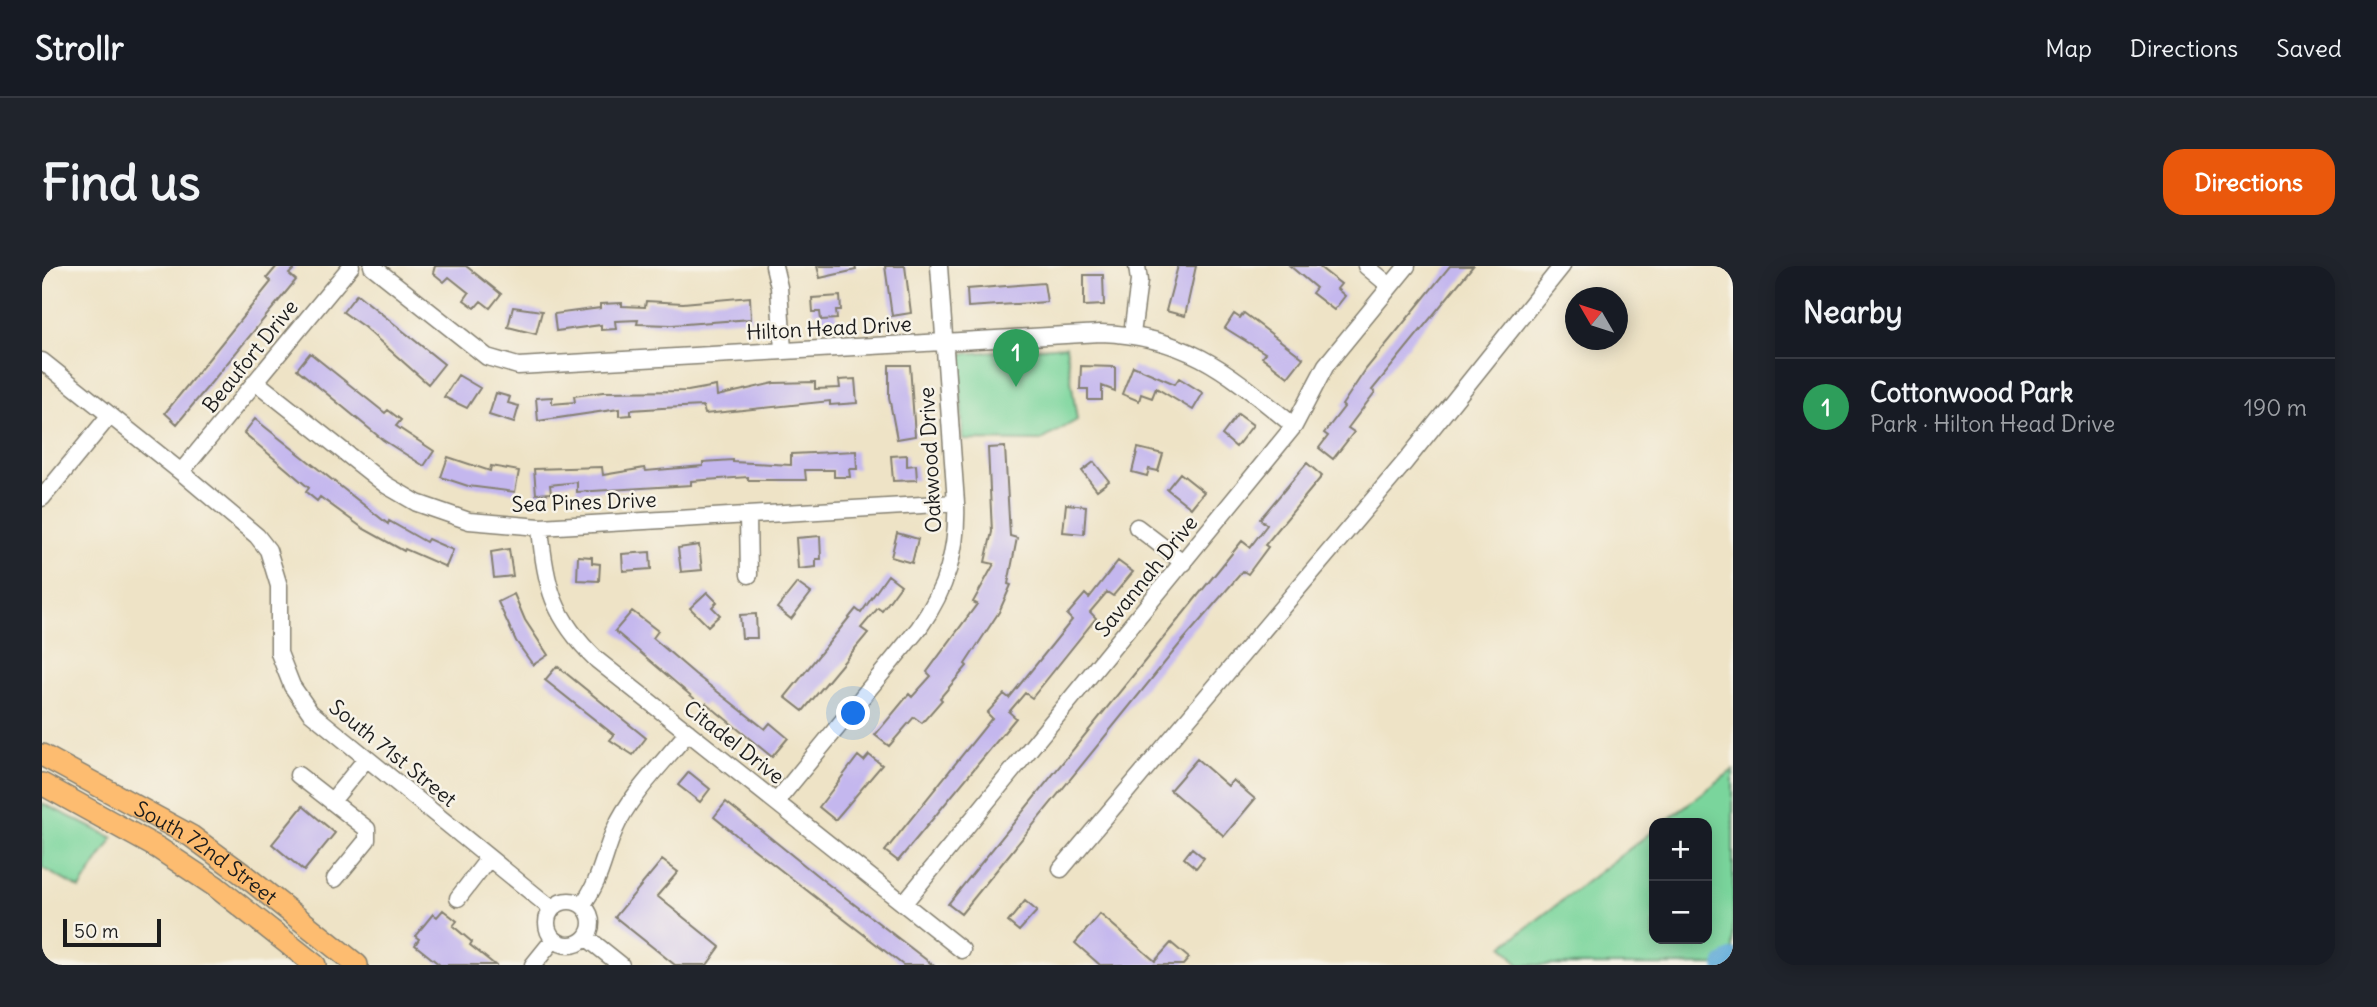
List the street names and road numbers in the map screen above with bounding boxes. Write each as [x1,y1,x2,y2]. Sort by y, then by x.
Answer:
street label: Beaufort Drive [196,294,304,418]
street label: Hilton Head Drive [746,310,912,346]
street label: Oakwood Drive [913,386,947,534]
street label: Sea Pines Drive [511,486,657,518]
street label: Savannah Drive [1089,510,1203,642]
street label: South 71st Street [324,693,462,813]
street label: Citadel Drive [678,694,790,790]
street label: South 72nd Street [130,794,283,910]

